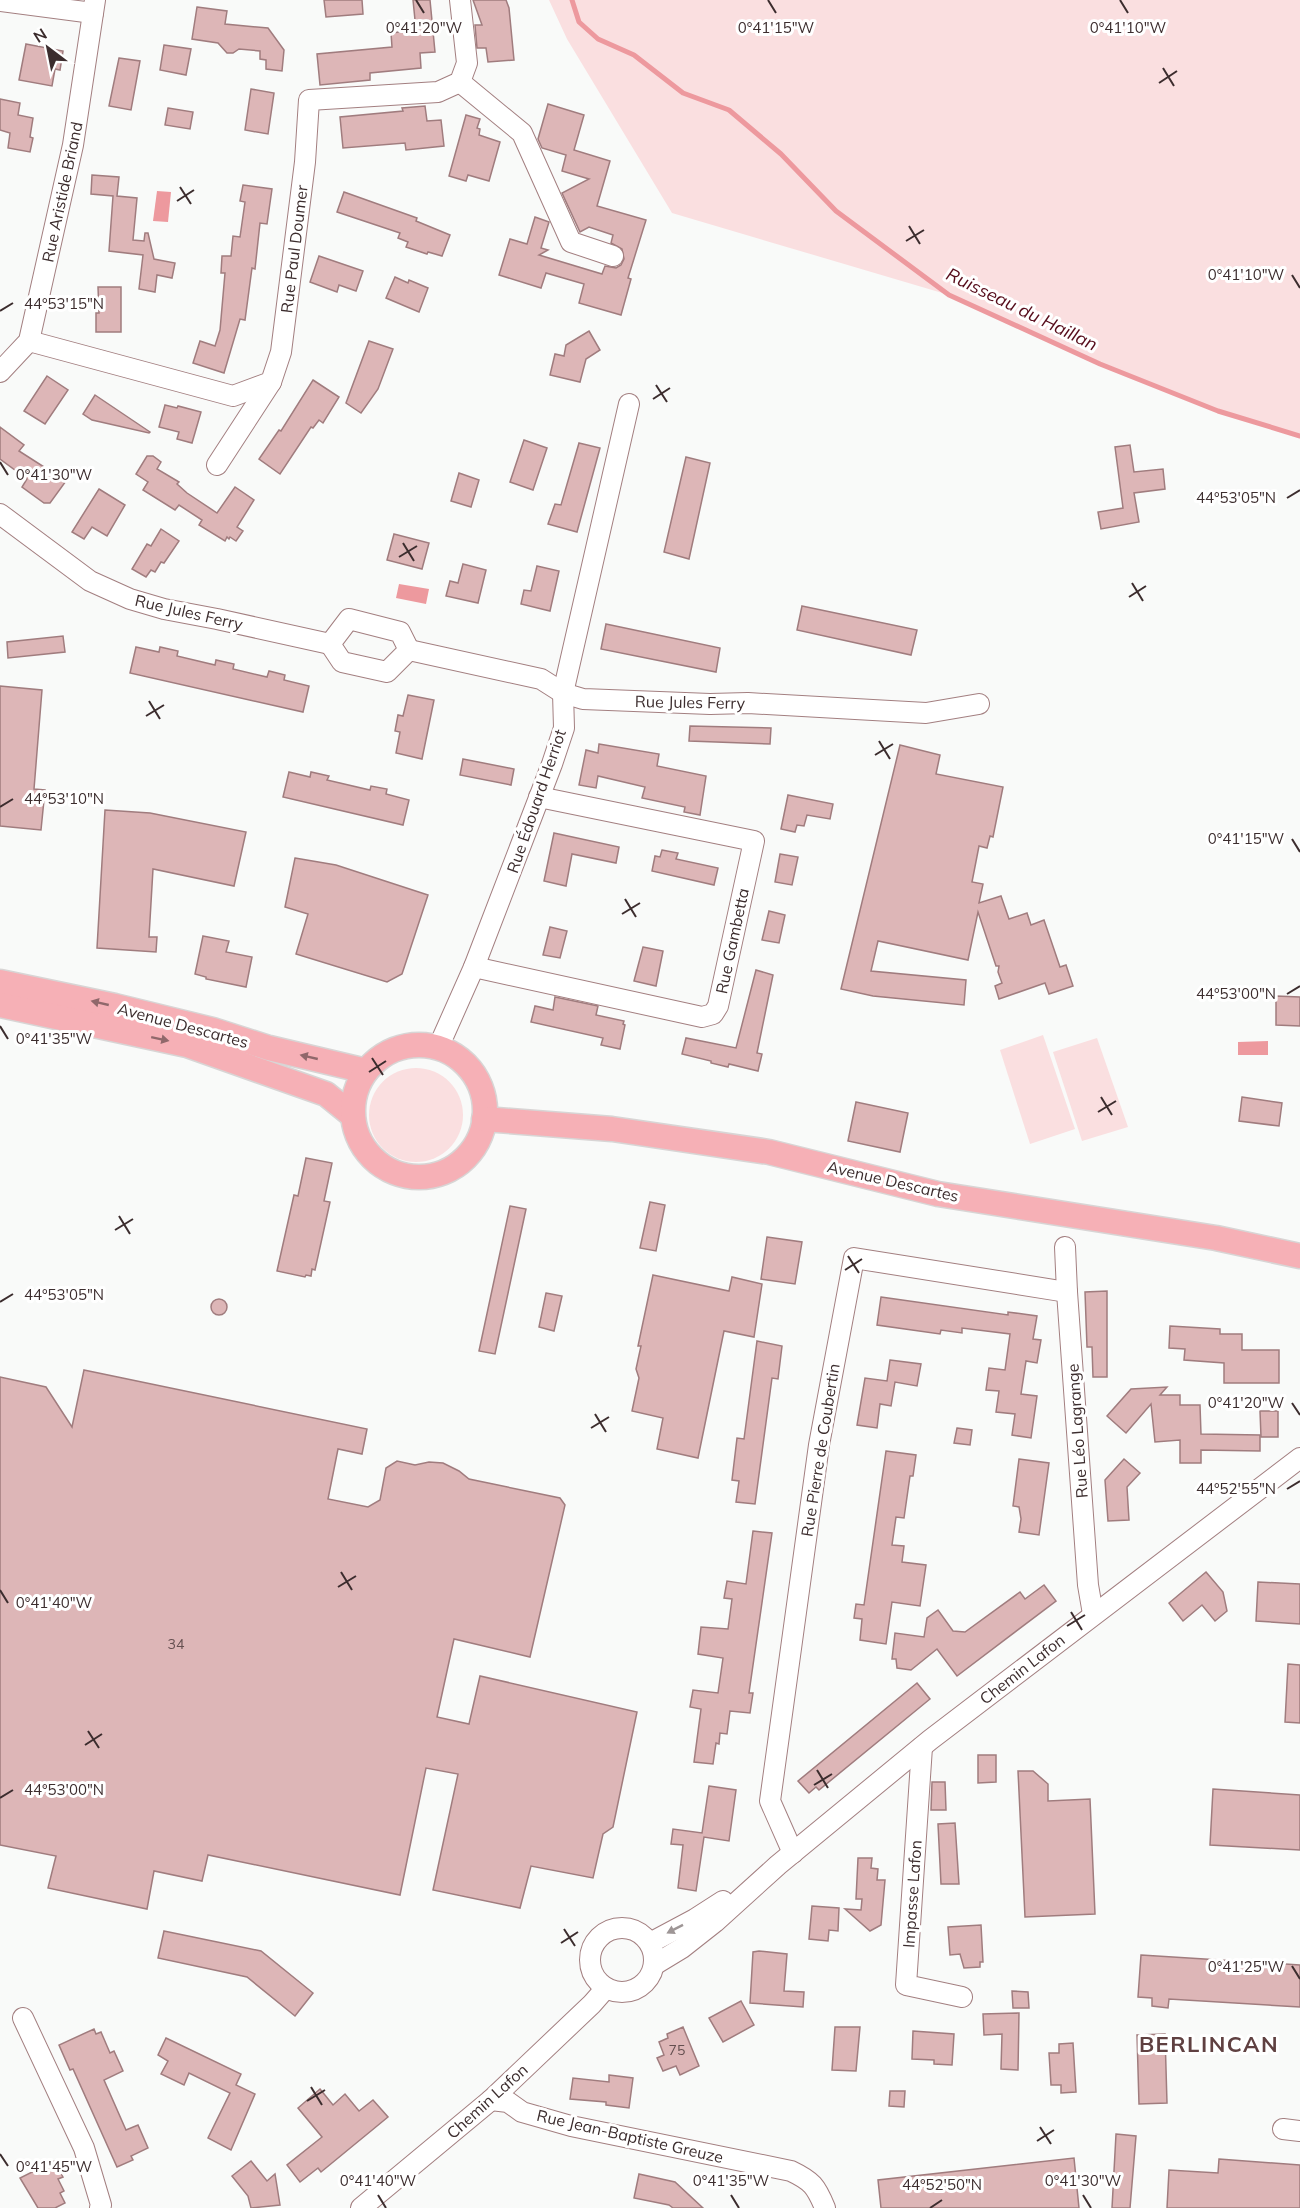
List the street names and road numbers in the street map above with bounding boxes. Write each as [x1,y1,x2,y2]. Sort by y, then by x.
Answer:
street label: Rue Aristide Briand [37,120,87,264]
street label: Rue Paul Doumer [276,184,312,314]
street label: Rue Jules Ferry [133,590,245,634]
street label: Rue Jules Ferry [635,691,746,713]
street label: Rue Édouard Herriot [502,726,570,875]
street label: Rue Gambetta [711,886,753,996]
street label: Avenue Descartes [116,998,251,1052]
street label: Avenue Descartes [825,1156,961,1206]
street label: Rue Pierre de Coubertin [796,1362,844,1538]
street label: Rue Léo Lagrange [1062,1363,1092,1499]
street label: Chemin Lafon [975,1630,1069,1708]
street label: Impasse Lafon [898,1839,926,1949]
street label: Chemin Lafon [442,2059,532,2143]
street label: Rue Jean-Baptiste Greuze [535,2105,725,2167]

